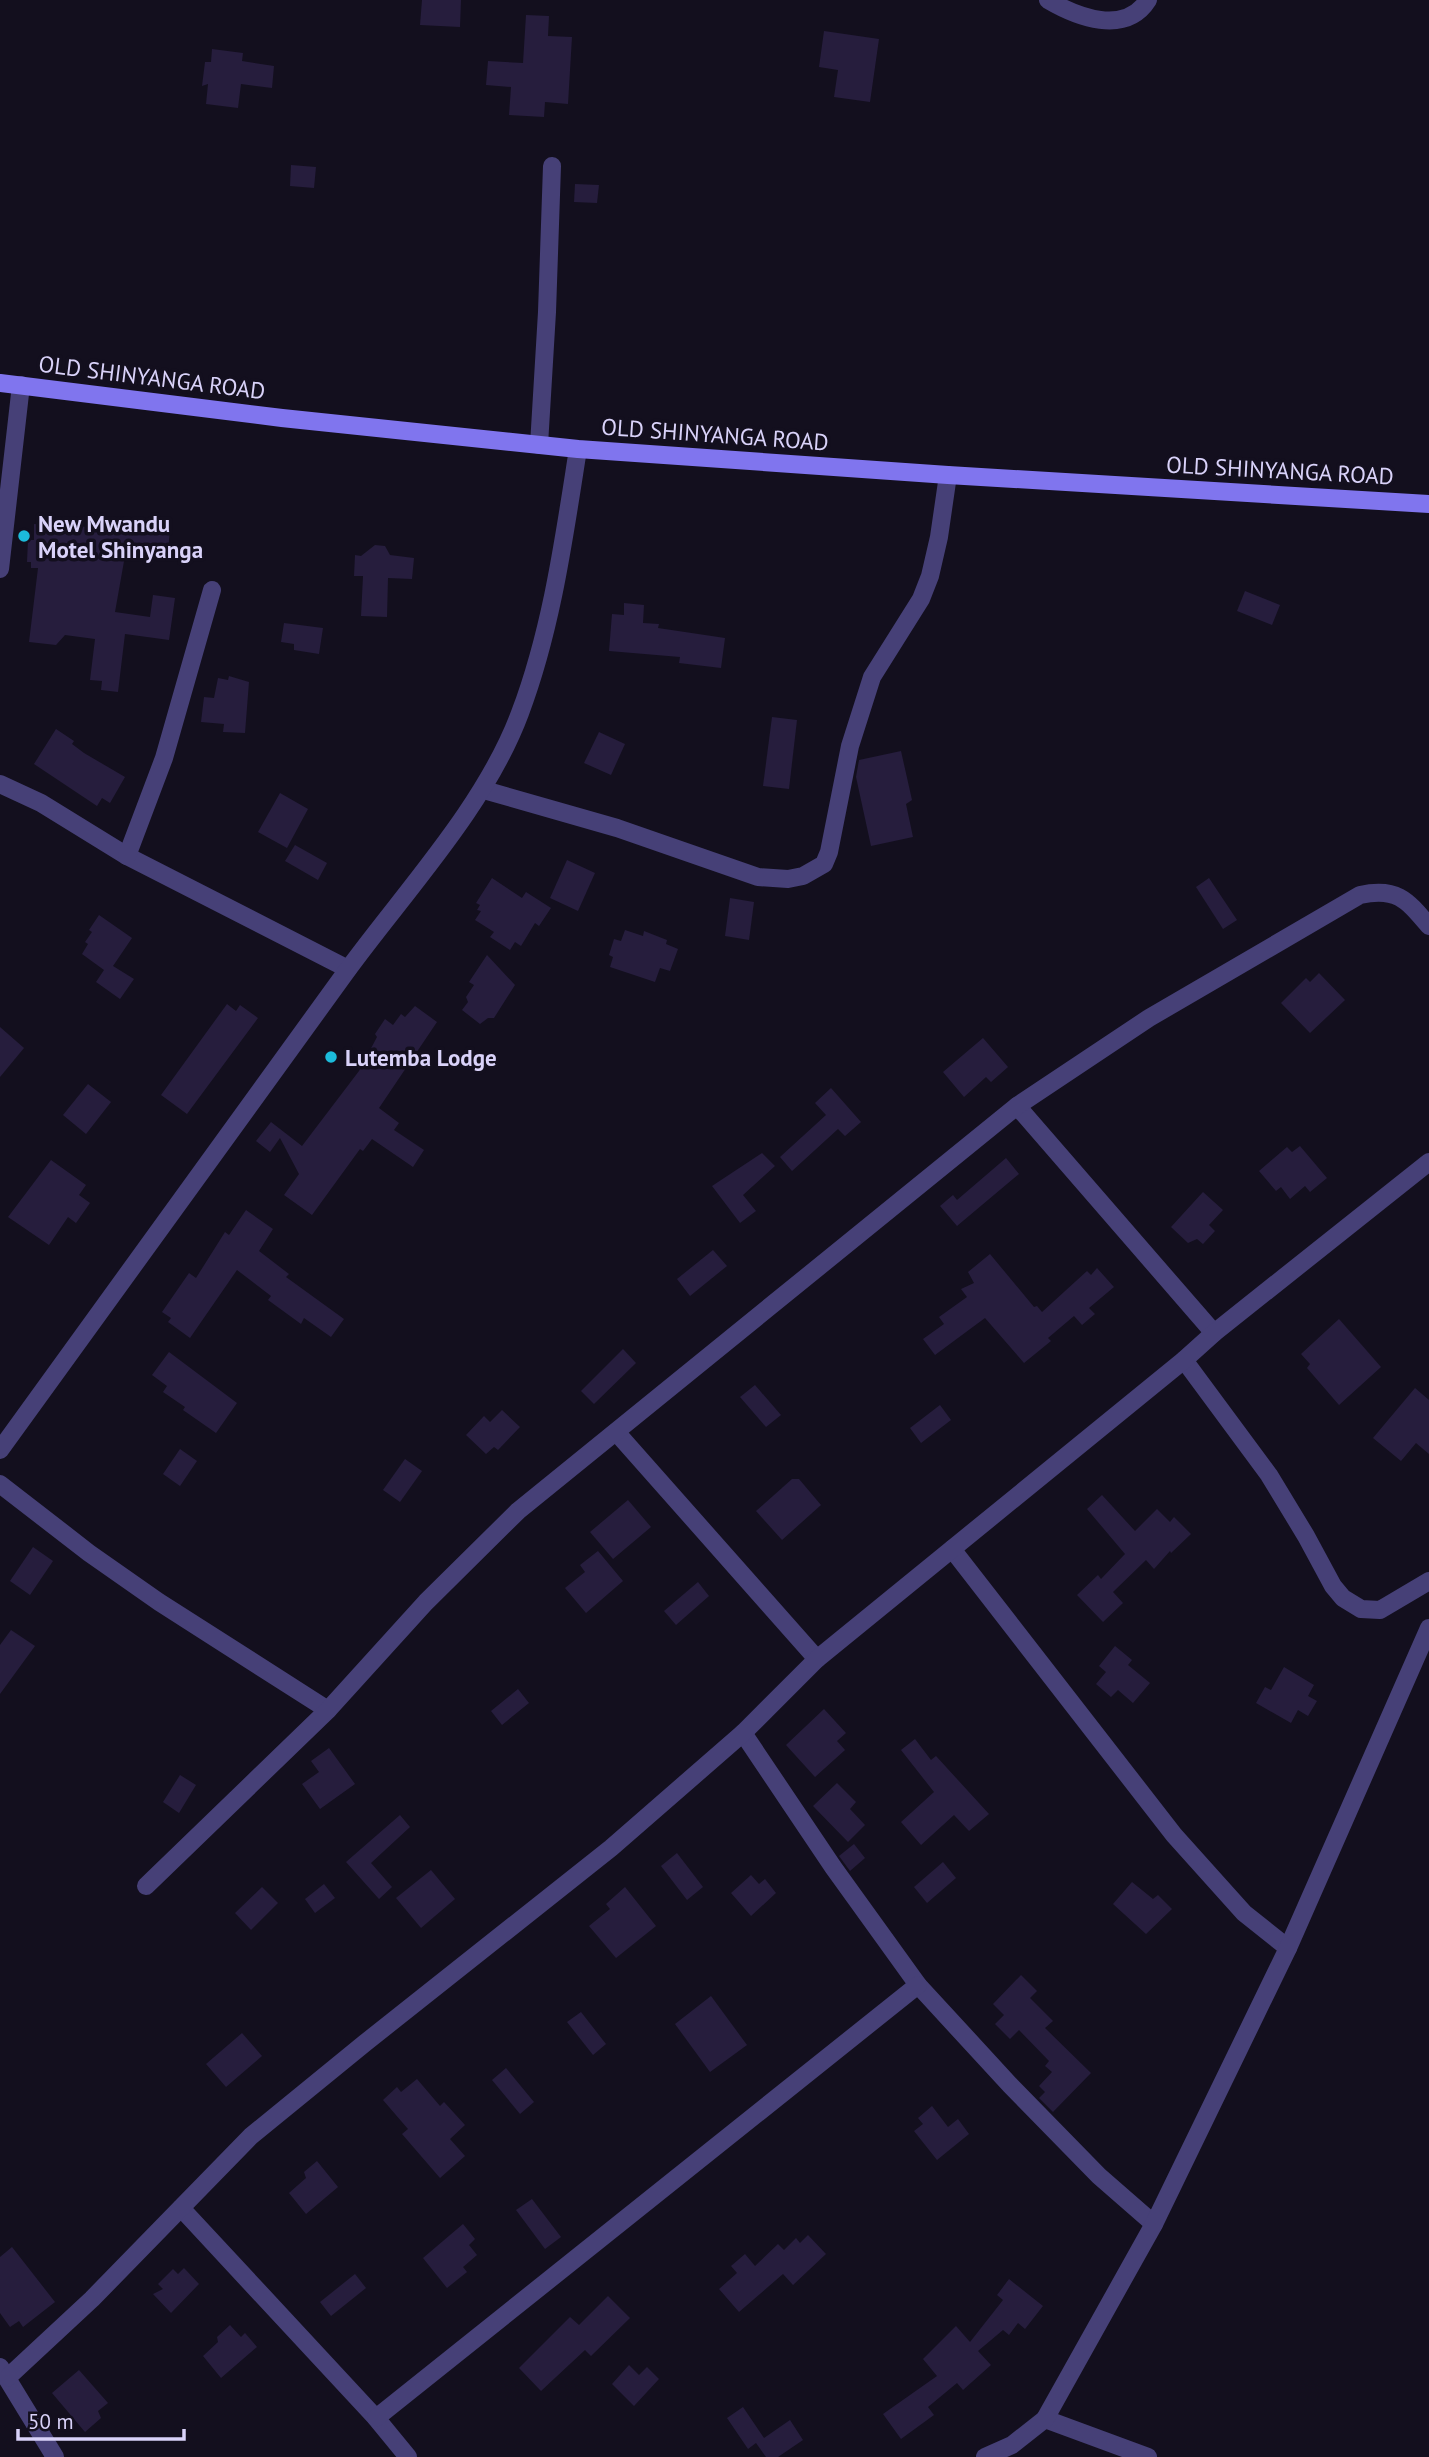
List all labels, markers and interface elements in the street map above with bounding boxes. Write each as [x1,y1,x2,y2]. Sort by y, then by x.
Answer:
street label: OLD SHINYANGA ROAD [37,349,267,405]
street label: OLD SHINYANGA ROAD [600,412,830,456]
street label: OLD SHINYANGA ROAD [1165,450,1395,490]
place label: New Mwandu Motel Shinyanga [38,509,203,564]
marker: New Mwandu Motel Shinyanga [16,528,32,544]
place label: Lutemba Lodge [345,1043,497,1072]
marker: Lutemba Lodge [323,1049,339,1065]
scale bar [18,2398,184,2442]
text: 50 m [28,2408,74,2435]

